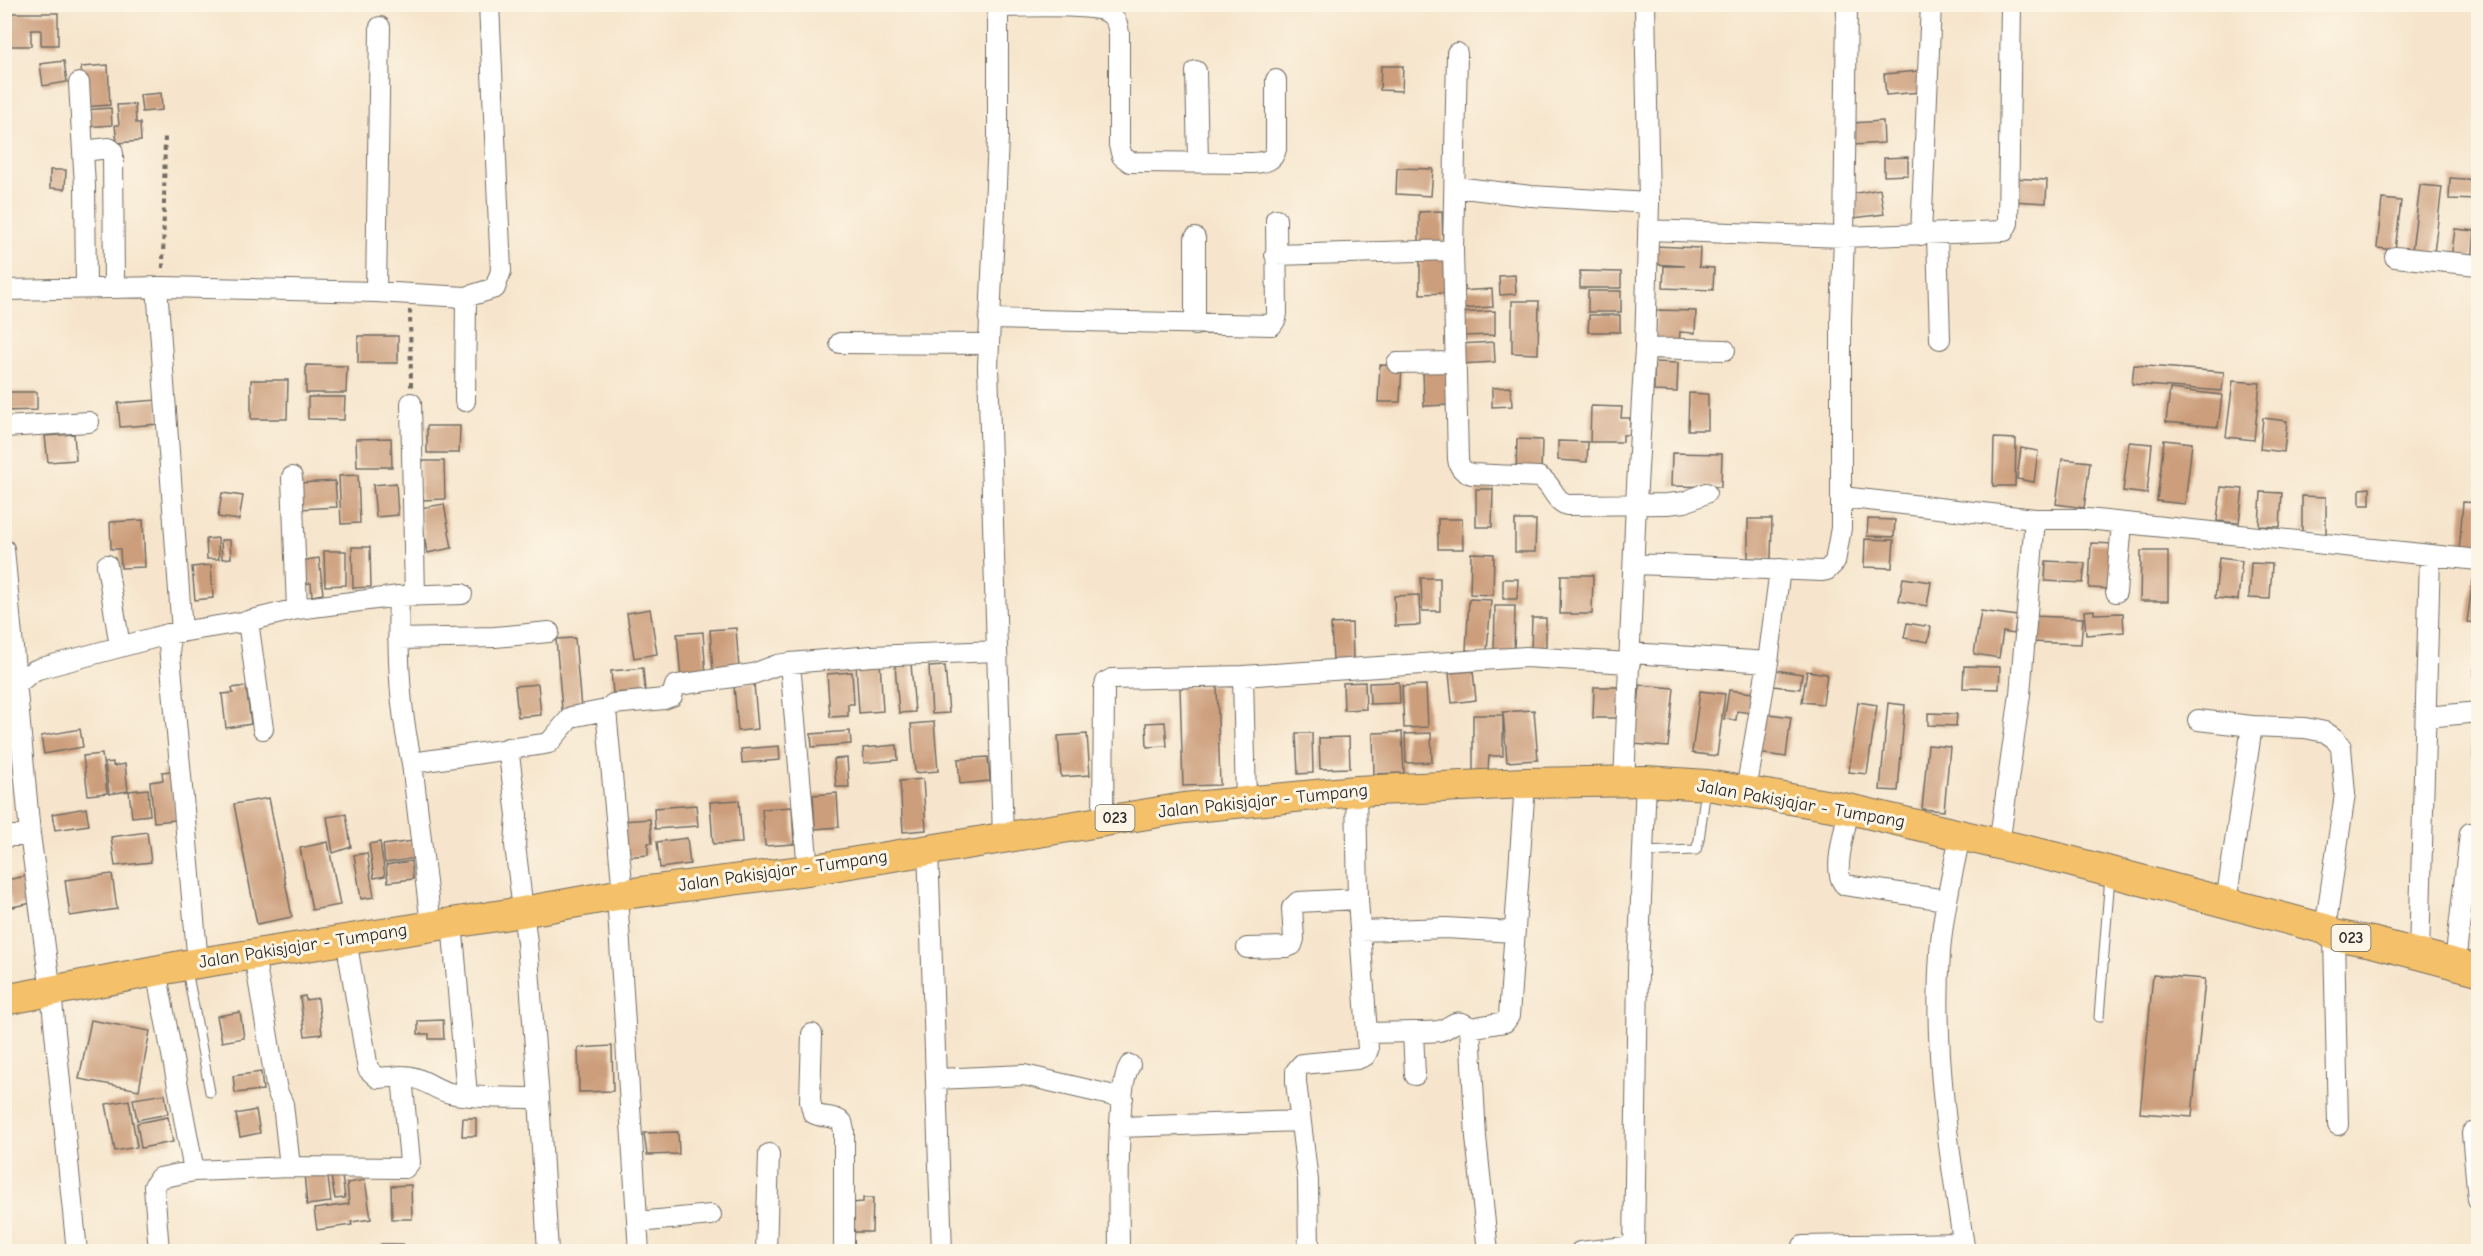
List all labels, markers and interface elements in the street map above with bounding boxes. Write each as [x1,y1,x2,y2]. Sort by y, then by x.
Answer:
street label: Jalan Pakisjajar - Tumpang [1695,775,1907,833]
street label: Jalan Pakisjajar - Tumpang [1157,780,1369,822]
road number: 023 [1096,805,1134,831]
street label: Jalan Pakisjajar - Tumpang [677,846,889,896]
street label: Jalan Pakisjajar - Tumpang [197,919,409,973]
road number: 023 [2332,925,2370,951]

